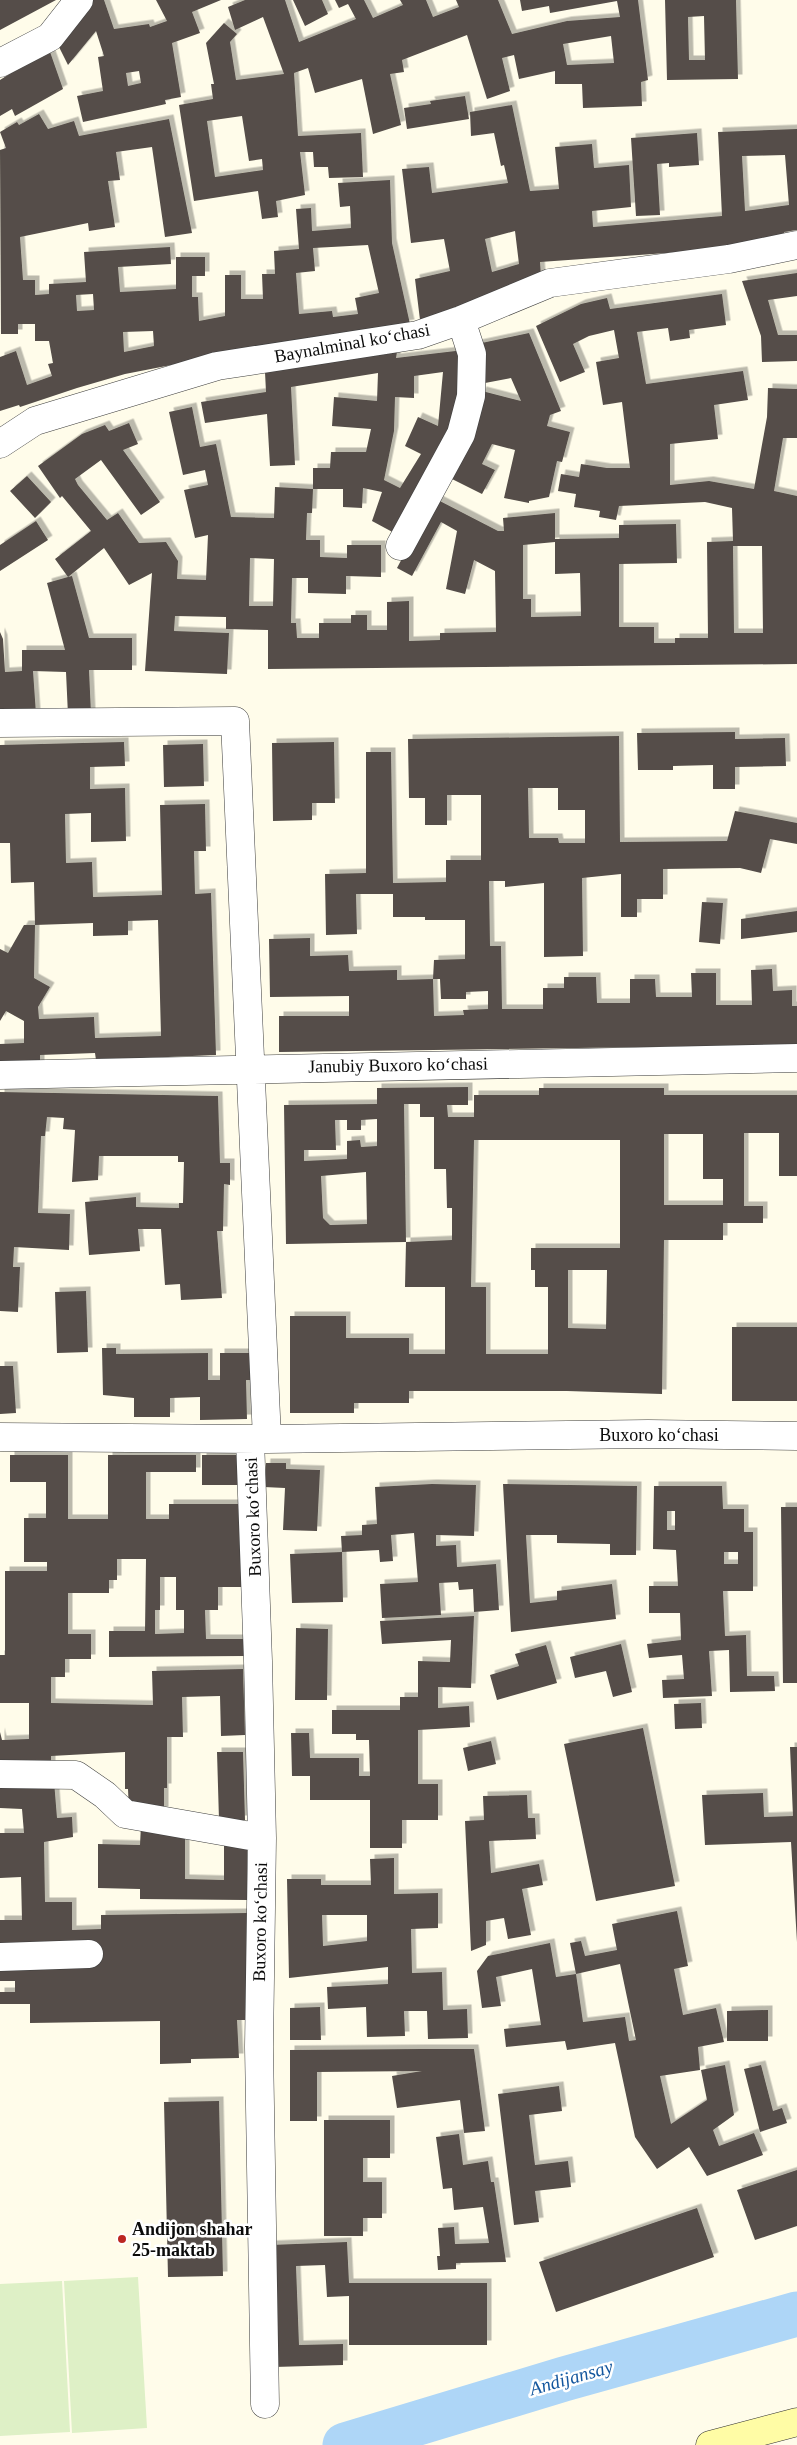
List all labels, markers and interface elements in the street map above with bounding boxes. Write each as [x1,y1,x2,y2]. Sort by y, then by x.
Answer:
street label: Baynalminal koʻchasi [273,319,431,367]
street label: Janubiy Buxoro koʻchasi [308,1053,488,1077]
street label: Buxoro koʻchasi [599,1425,719,1445]
street label: Buxoro koʻchasi [241,1457,265,1577]
street label: Buxoro koʻchasi [249,1862,271,1982]
place label: Andijon shahar 25-maktab [132,2219,253,2260]
marker: Andijon shahar 25-maktab [116,2233,128,2245]
water label: Andijansay [525,2355,616,2400]

